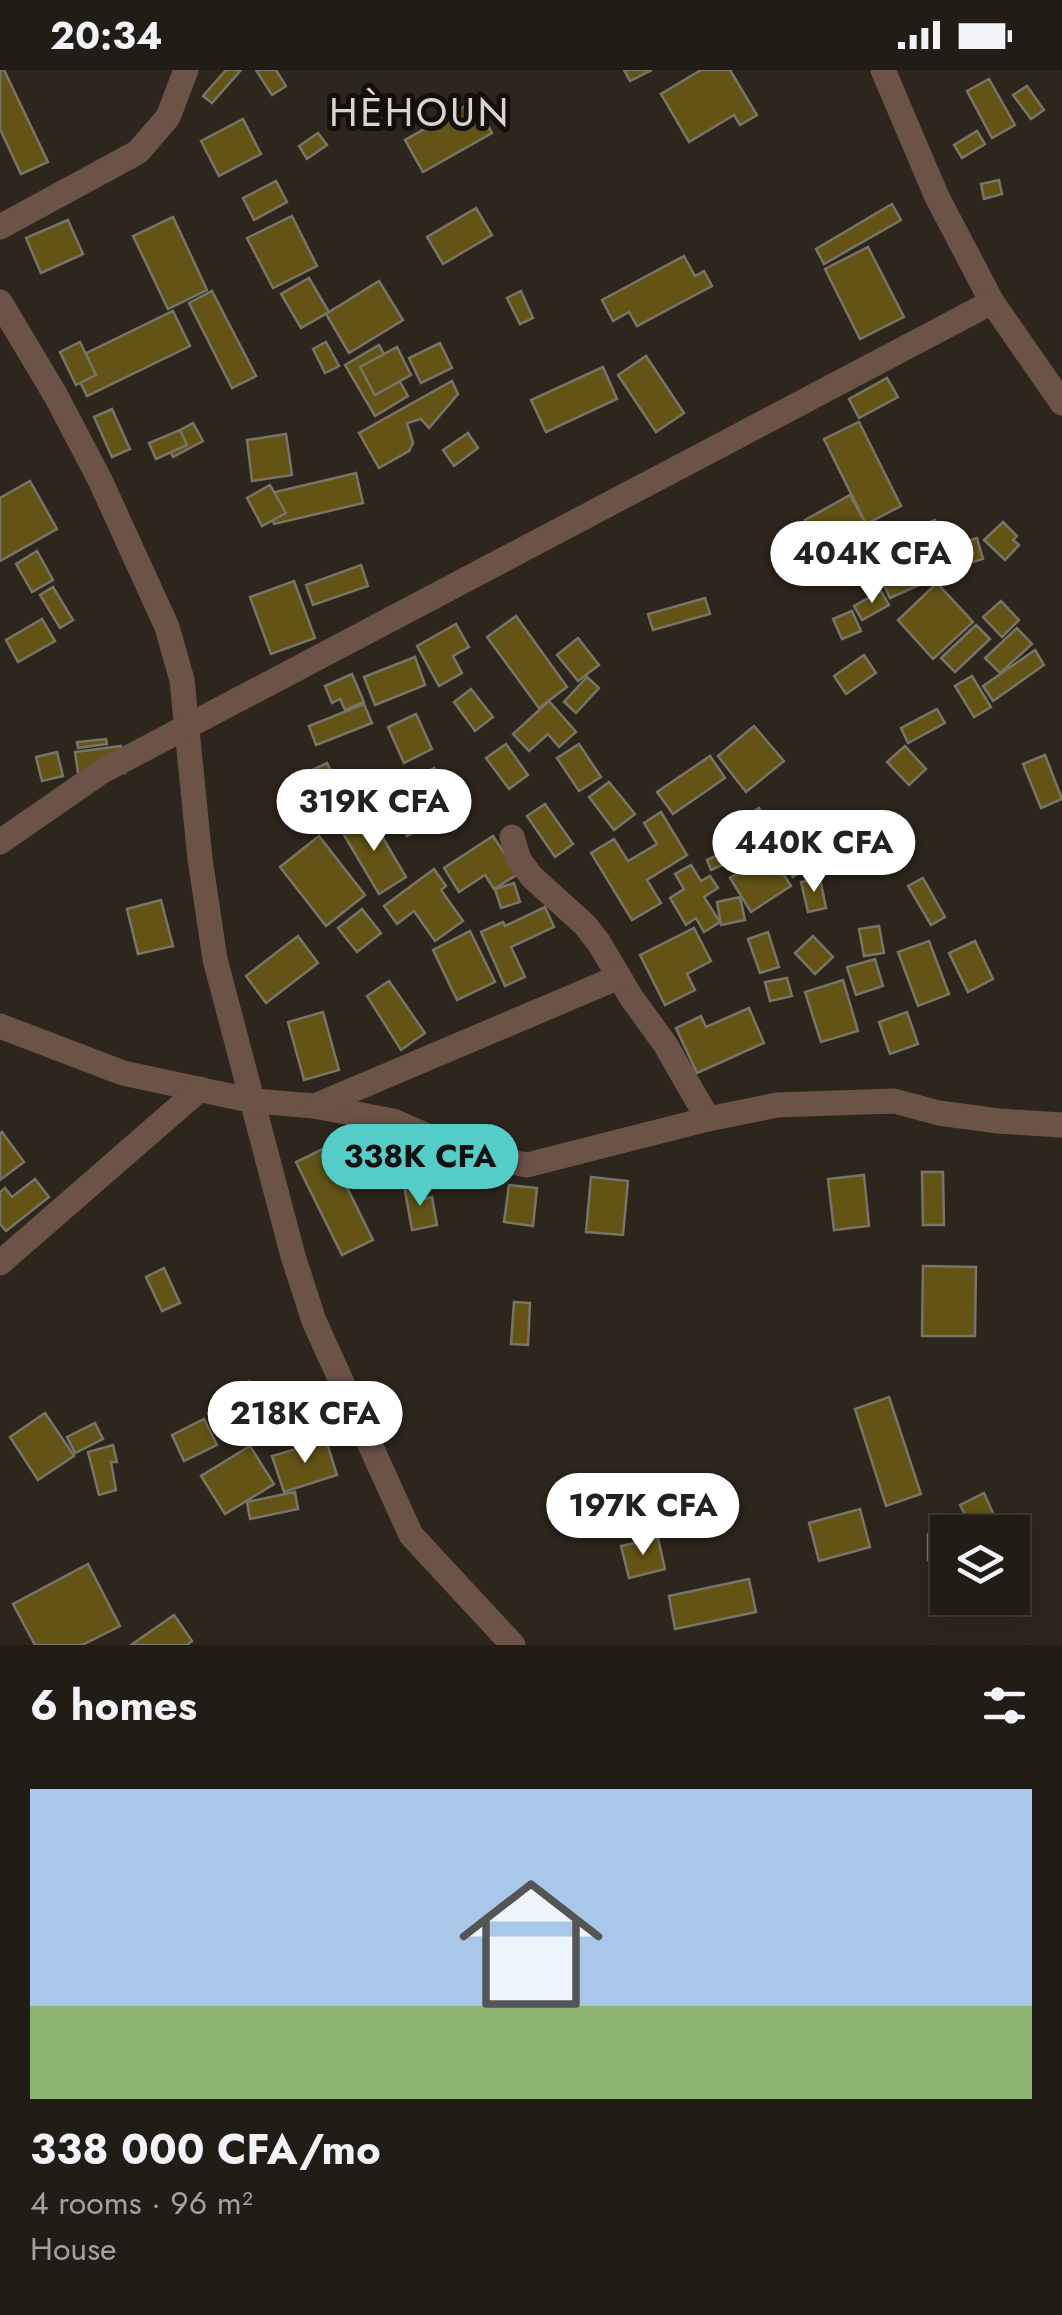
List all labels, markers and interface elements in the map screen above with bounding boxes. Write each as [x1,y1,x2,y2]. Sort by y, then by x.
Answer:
text: 20:34 [50,8,162,63]
district label: HÈHOUN [329,83,511,141]
pin: 404K CFA [769,521,975,606]
text: 404K CFA [792,530,952,576]
pin: 319K CFA [271,769,477,854]
text: 319K CFA [299,778,449,824]
pin: 440K CFA [711,810,917,895]
text: 440K CFA [734,819,894,865]
pin: 338K CFA [317,1124,523,1209]
text: 338K CFA [343,1133,497,1179]
pin: 218K CFA [202,1381,408,1466]
text: 218K CFA [230,1390,380,1436]
pin: 197K CFA [540,1473,746,1558]
text: 197K CFA [568,1482,718,1528]
map controls [930,1515,1030,1615]
button: layers [930,1515,1030,1615]
text: 6 homes [30,1675,197,1736]
icon: filters [977,1678,1032,1733]
icon: home [441,1854,621,2034]
text: 338 000 CFA/mo [30,2119,381,2180]
text: 4 rooms · 96 m² [30,2180,253,2226]
text: House [30,2226,117,2272]

